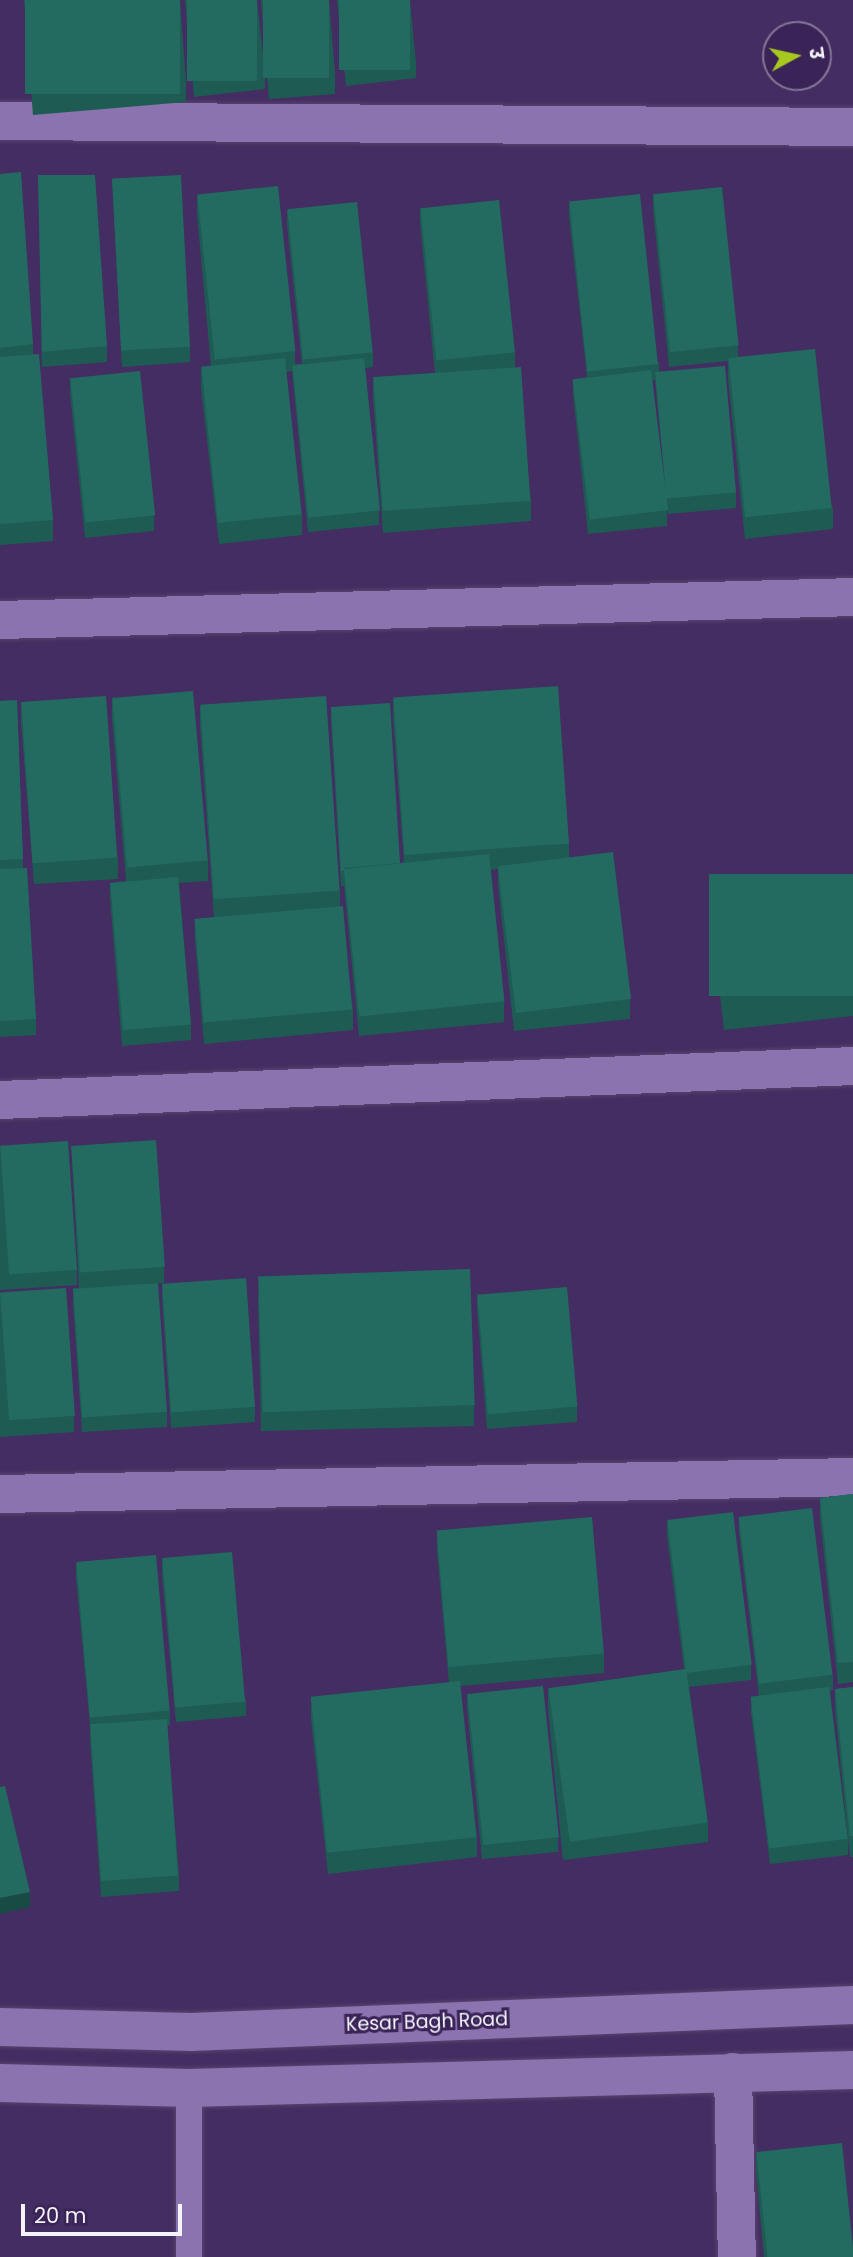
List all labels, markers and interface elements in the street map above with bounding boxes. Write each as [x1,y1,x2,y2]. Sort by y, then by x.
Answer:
north arrow [762,21,832,91]
text: उ [802,46,830,60]
street label: Kesar Bagh Road [346,2008,508,2036]
scale bar [24,2190,186,2234]
text: 20 m [34,2201,87,2230]

